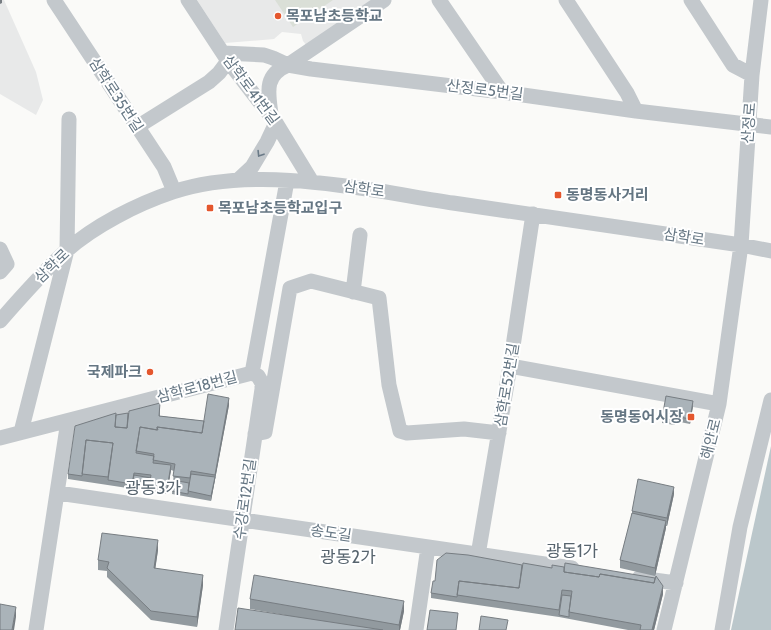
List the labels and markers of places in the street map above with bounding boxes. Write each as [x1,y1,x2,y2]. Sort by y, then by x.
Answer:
place label: 목포남초등학교 [286,7,383,25]
marker: 목포남초등학교 [273,11,283,21]
place label: 동명동사거리 [566,186,649,204]
marker: 동명동사거리 [553,190,563,200]
place label: 목포남초등학교입구 [218,199,342,217]
marker: 목포남초등학교입구 [205,203,215,213]
place label: 국제파크 [87,363,142,381]
marker: 국제파크 [145,367,155,377]
place label: 동명동어시장 [600,408,683,426]
marker: 동명동어시장 [686,412,696,422]

